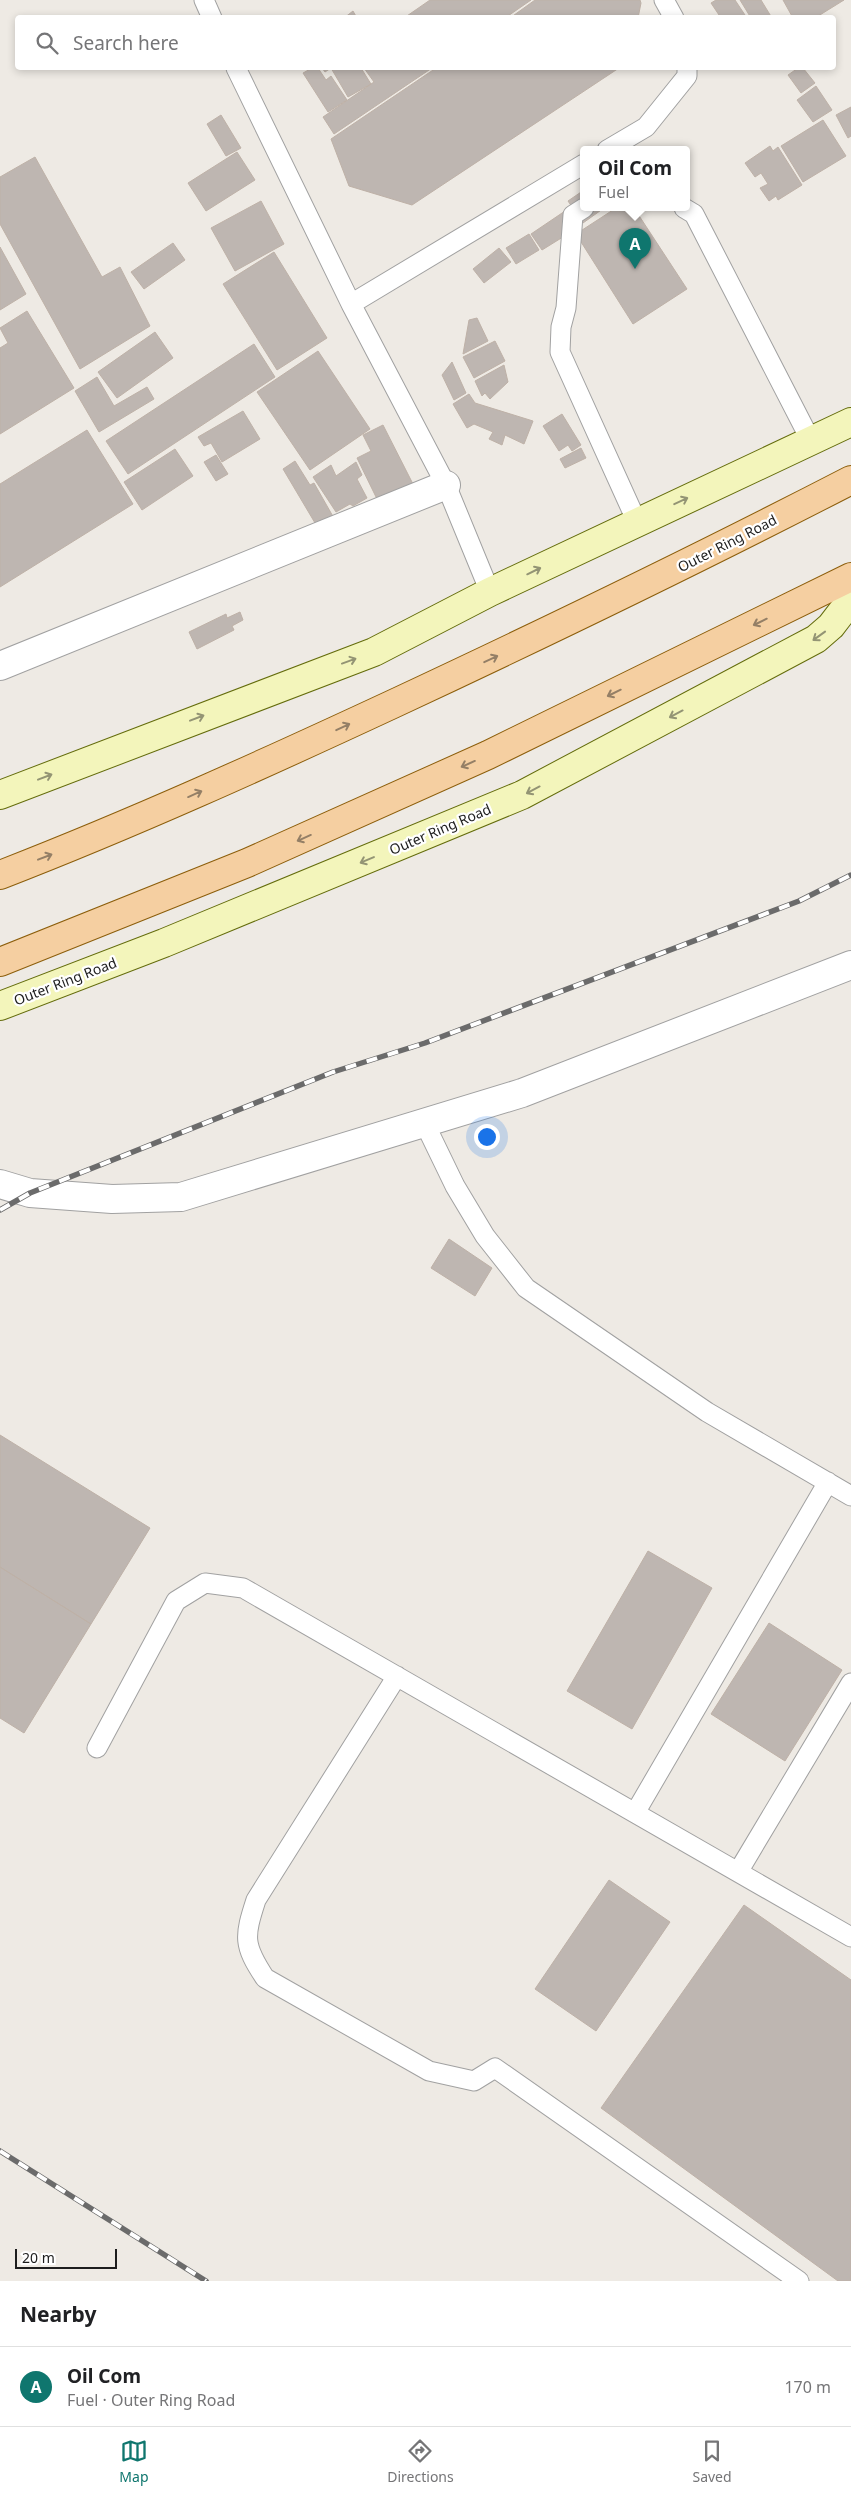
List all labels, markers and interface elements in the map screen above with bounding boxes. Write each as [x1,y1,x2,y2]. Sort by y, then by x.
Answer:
search box [15,15,836,70]
icon: search [33,29,61,57]
text: Search here [73,30,179,56]
popup [580,146,690,211]
text: Oil Com [598,155,672,181]
text: Fuel [598,181,629,203]
pin: A [619,228,651,269]
one-way arrow [673,496,688,506]
street label: Outer Ring Road [674,510,780,576]
one-way arrow [526,566,541,575]
one-way arrow [753,618,768,627]
one-way arrow [812,631,826,641]
one-way arrow [483,653,498,663]
one-way arrow [341,656,356,665]
one-way arrow [607,689,622,699]
one-way arrow [669,709,684,719]
one-way arrow [189,713,204,722]
one-way arrow [335,722,350,732]
one-way arrow [461,760,476,769]
one-way arrow [38,772,53,781]
one-way arrow [525,785,540,795]
one-way arrow [187,789,202,799]
street label: Outer Ring Road [386,799,494,859]
one-way arrow [297,833,312,843]
one-way arrow [37,852,53,861]
one-way arrow [360,856,375,865]
street label: Outer Ring Road [11,953,119,1009]
your location [474,1124,500,1150]
scale bar [15,2246,118,2269]
text: 20 m [22,2248,55,2267]
text: Nearby [20,2300,96,2328]
text: Oil Com [67,2363,141,2389]
text: A [30,2376,42,2398]
text: 170 m [784,2376,831,2398]
text: Fuel · Outer Ring Road [67,2389,235,2411]
tab: Map [119,2437,149,2486]
tab: Directions [387,2437,454,2486]
tab: Saved [692,2437,732,2486]

